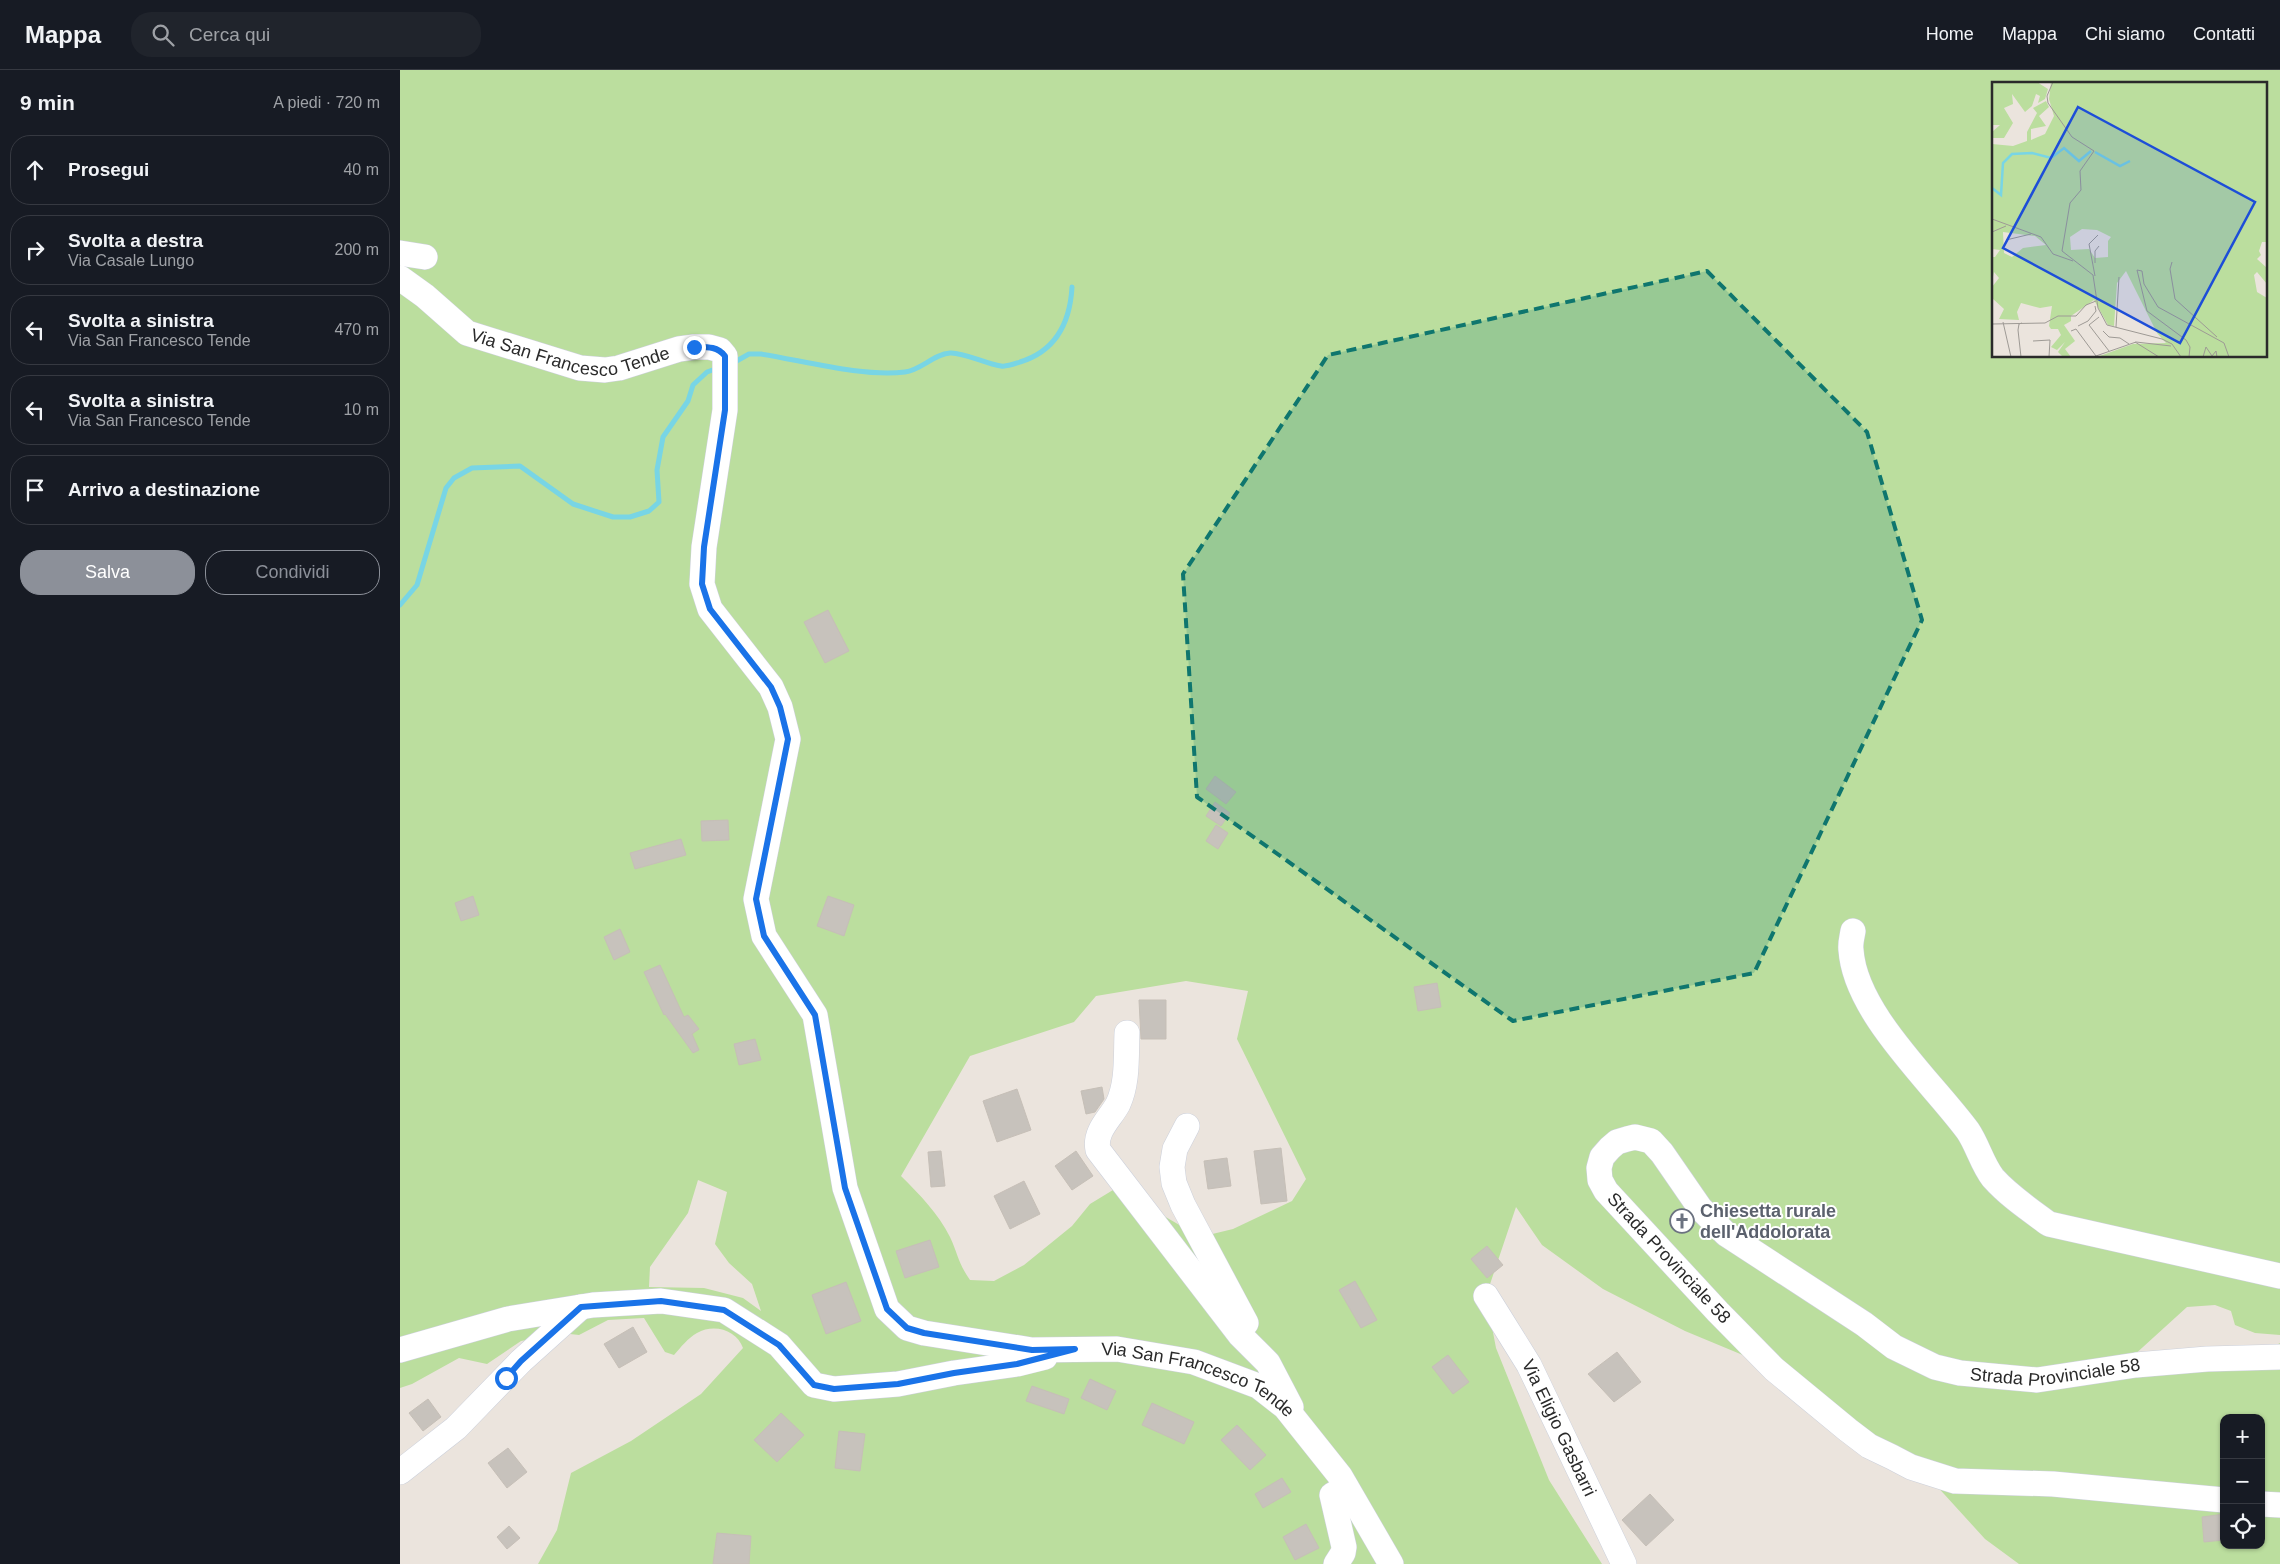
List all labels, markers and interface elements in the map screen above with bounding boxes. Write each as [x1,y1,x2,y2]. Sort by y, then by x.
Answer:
search box [131,12,481,57]
text: Mappa [25,21,101,48]
icon: search [149,21,177,49]
text: Cerca qui [189,24,270,45]
text: Home [1926,24,1974,44]
text: Mappa [2002,24,2057,44]
text: Chi siamo [2085,24,2165,44]
text: Contatti [2193,24,2255,44]
inset map [1992,82,2268,358]
text: 9 min [20,91,75,114]
text: A piedi · 720 m [273,94,380,111]
icon: ahead [21,156,49,184]
text: Prosegui [68,159,149,180]
text: 40 m [343,161,379,178]
text: Svolta a destra [68,230,203,251]
icon: right [21,236,49,264]
text: 200 m [335,241,379,258]
text: Via Casale Lungo [68,252,194,269]
text: Svolta a sinistra [68,310,214,331]
icon: left [21,316,49,344]
text: 470 m [335,321,379,338]
street label: Via San Francesco Tende [468,325,672,380]
text: Via San Francesco Tende [68,332,251,349]
route end [683,336,706,359]
text: Svolta a sinistra [68,390,214,411]
icon: left [21,396,49,424]
text: 10 m [343,401,379,418]
text: Via San Francesco Tende [68,412,251,429]
icon: arrive [21,476,49,504]
text: Arrivo a destinazione [68,479,260,500]
button: Salva [20,550,195,595]
button: Condividi [205,550,380,595]
street label: Strada Provinciale 58 [1603,1189,1735,1327]
place label: Chiesetta rurale dell'Addolorata [1700,1201,1836,1242]
church icon: Chiesetta rurale dell'Addolorata [1669,1208,1695,1234]
street label: Via San Francesco Tende [1101,1339,1299,1421]
street label: Strada Provinciale 58 [1969,1355,2141,1390]
street label: Via Eligio Gasbarri [1518,1356,1600,1499]
route start [495,1367,518,1390]
map controls [2220,1414,2265,1549]
button: + [2220,1414,2265,1459]
button: − [2220,1459,2265,1504]
button: locate [2220,1504,2265,1549]

